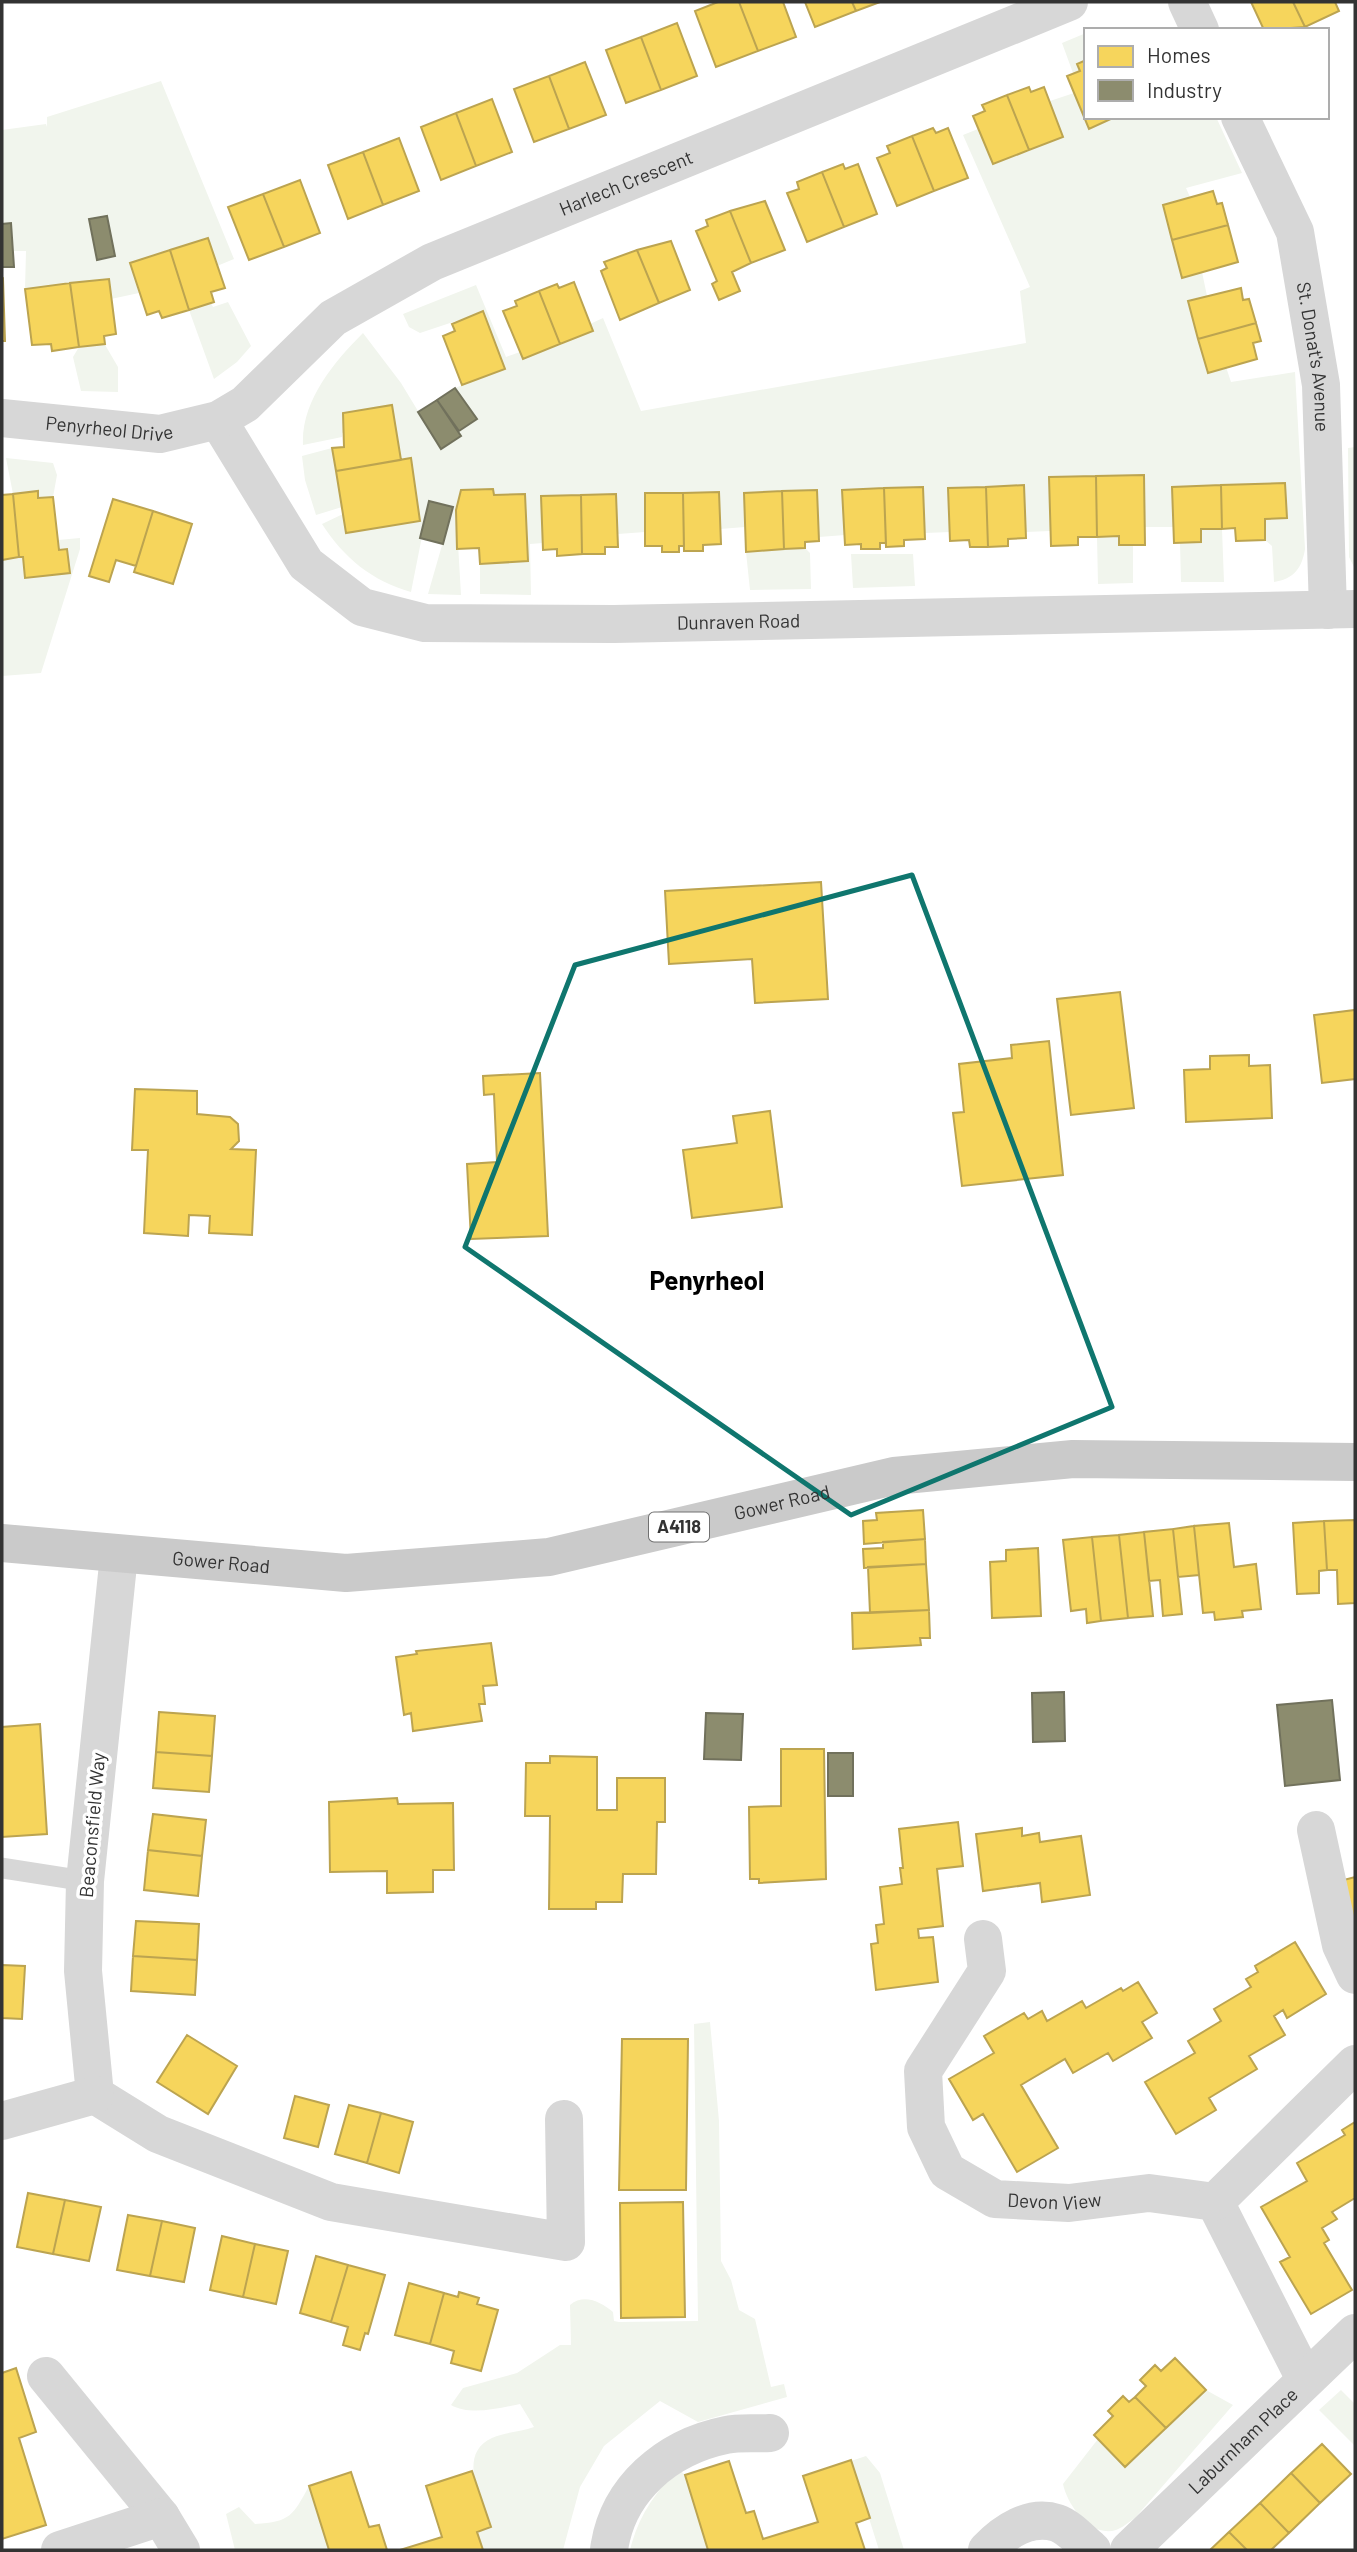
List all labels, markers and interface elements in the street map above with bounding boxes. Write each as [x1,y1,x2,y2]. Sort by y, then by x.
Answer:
legend [1084,28,1329,119]
text: Homes [1147,42,1211,67]
text: Industry [1147,77,1222,102]
street label: Harlech Crescent [555,145,696,220]
street label: St. Donat's Avenue [1293,280,1334,432]
street label: Penyrheol Drive [45,410,175,445]
street label: Dunraven Road [677,608,800,634]
district label: Penyrheol [650,1264,764,1295]
street label: Gower Road [731,1479,832,1524]
road number: A4118 [649,1512,709,1542]
street label: Gower Road [171,1546,271,1577]
street label: Beaconsfield Way [74,1751,109,1899]
street label: Devon View [1007,2187,1103,2214]
street label: Laburnham Place [1183,2382,1302,2498]

